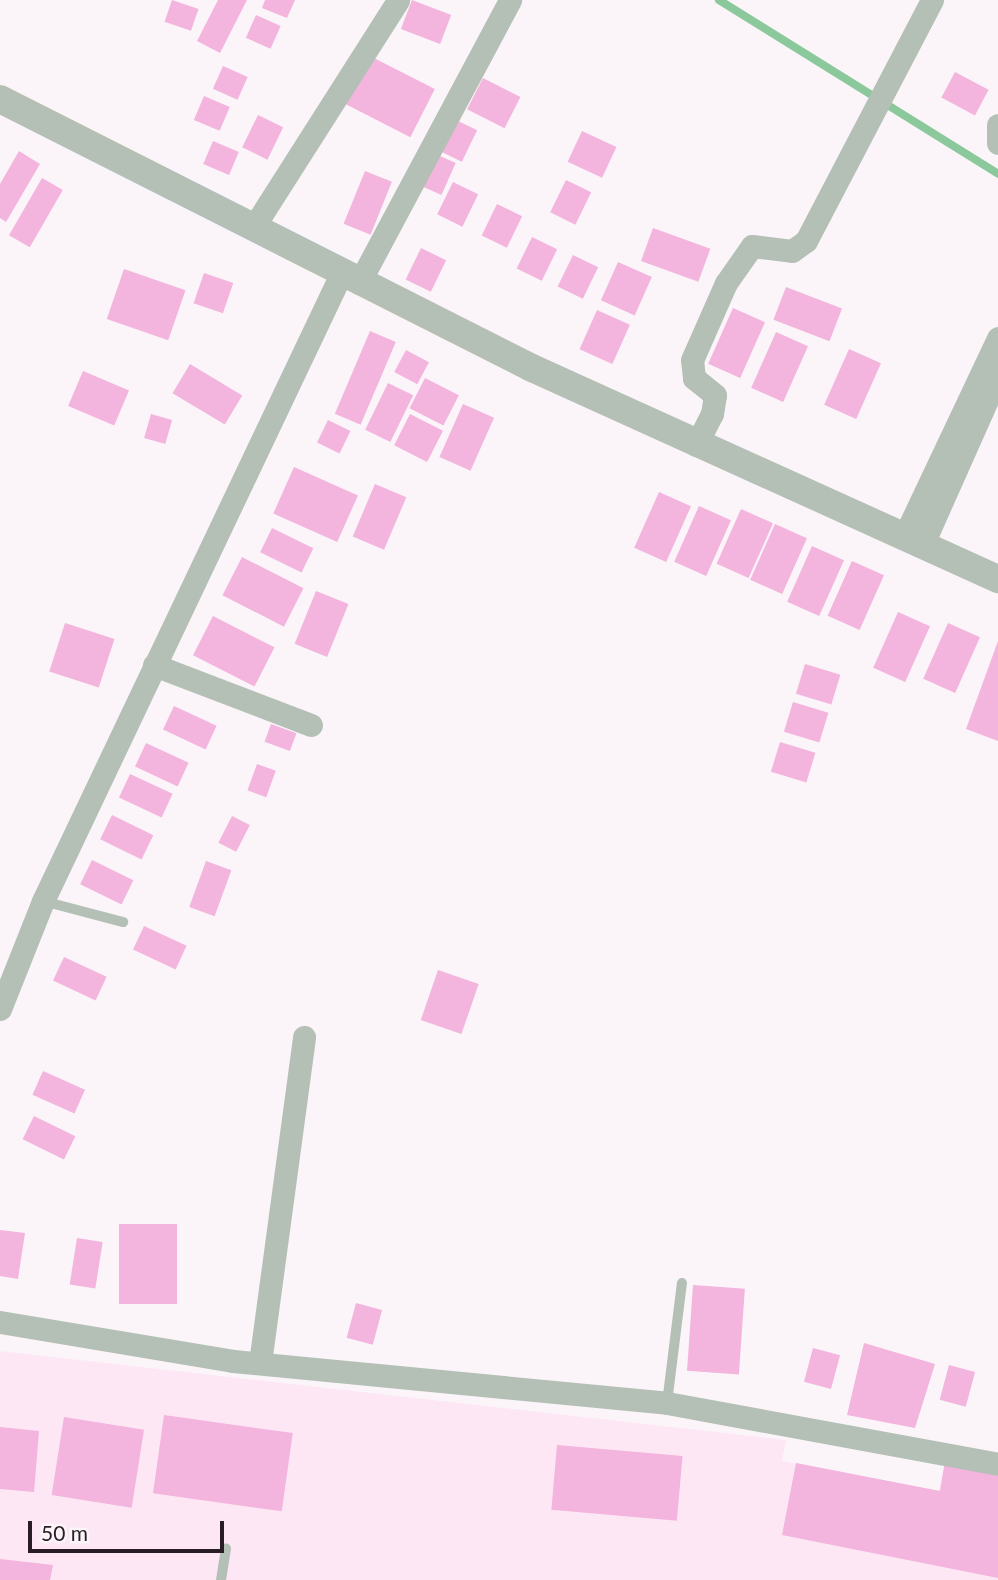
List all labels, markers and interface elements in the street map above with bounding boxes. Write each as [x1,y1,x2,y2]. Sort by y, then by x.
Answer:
scale bar [32,1506,228,1550]
text: 50 m [41,1520,88,1545]

